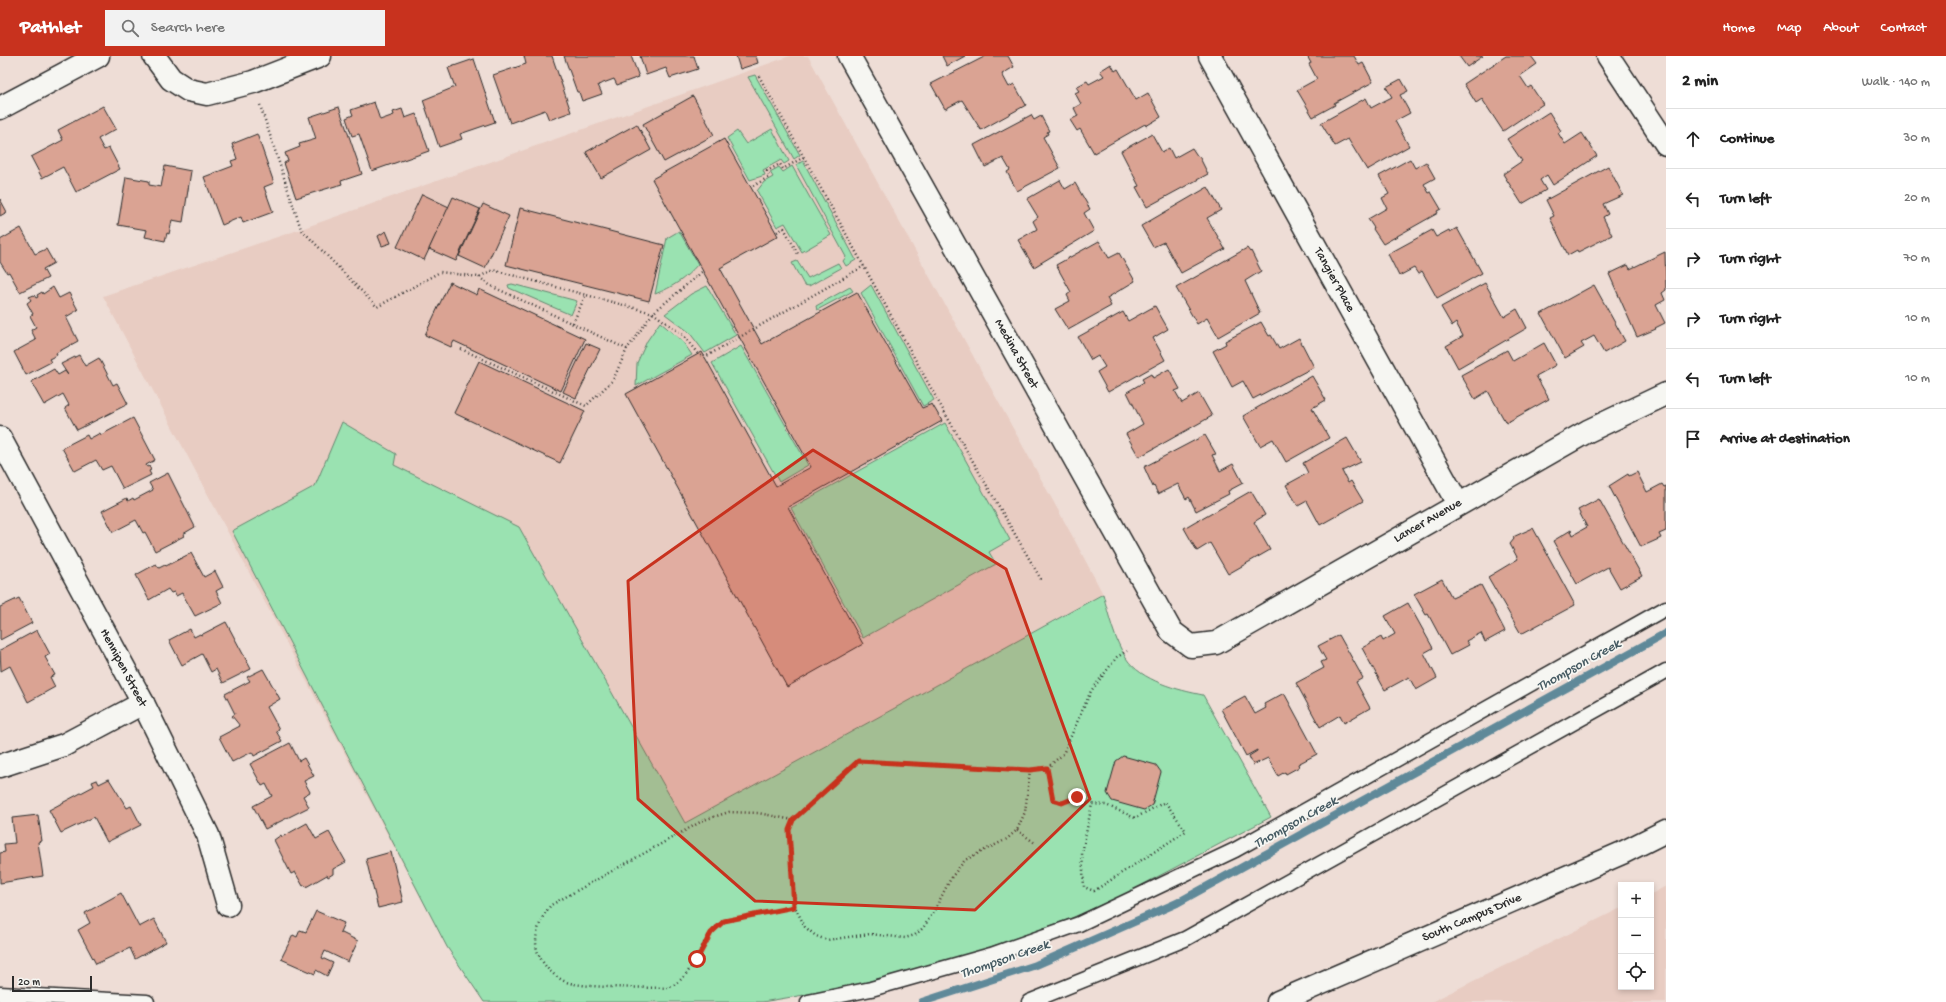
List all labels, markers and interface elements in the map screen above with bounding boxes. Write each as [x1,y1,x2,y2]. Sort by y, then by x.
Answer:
search box [105,10,385,46]
text: Pathlet [20,17,81,40]
icon: search [119,17,141,39]
text: Search here [151,19,225,37]
text: Home [1723,20,1755,37]
text: Map [1777,20,1801,37]
text: About [1823,20,1859,37]
text: Contact [1881,20,1926,37]
text: 2 min [1682,72,1718,92]
text: Walk · 140 m [1862,75,1930,90]
icon: ahead [1682,128,1704,150]
text: Continue [1720,130,1774,148]
text: 30 m [1904,131,1930,146]
icon: left [1682,188,1704,210]
text: Turn left [1720,190,1771,208]
text: 20 m [1904,191,1930,206]
street label: Tangier Place [1310,244,1358,315]
icon: right [1682,248,1704,270]
text: Turn right [1720,250,1780,268]
text: 70 m [1904,251,1930,266]
icon: right [1682,308,1704,330]
text: Turn right [1720,310,1780,328]
text: 10 m [1905,311,1930,326]
street label: Medina Street [991,317,1042,393]
icon: left [1682,368,1704,390]
text: Turn left [1720,370,1771,388]
text: 10 m [1905,371,1930,386]
icon: arrive [1682,428,1704,450]
text: Arrive at destination [1720,430,1850,448]
street label: Lancer Avenue [1391,495,1465,547]
street label: Hennipen Street [96,626,151,711]
water label: Thompson Creek [1534,635,1625,696]
route end [1068,788,1086,806]
water label: Thompson Creek [1251,792,1342,853]
map controls [1618,882,1654,990]
button: + [1618,882,1654,918]
street label: South Campus Drive [1420,890,1524,946]
button: − [1618,918,1654,954]
water label: Thompson Creek [958,936,1053,983]
route start [688,950,706,968]
button: locate [1618,954,1654,990]
scale bar [12,974,92,993]
text: 20 m [18,977,40,989]

